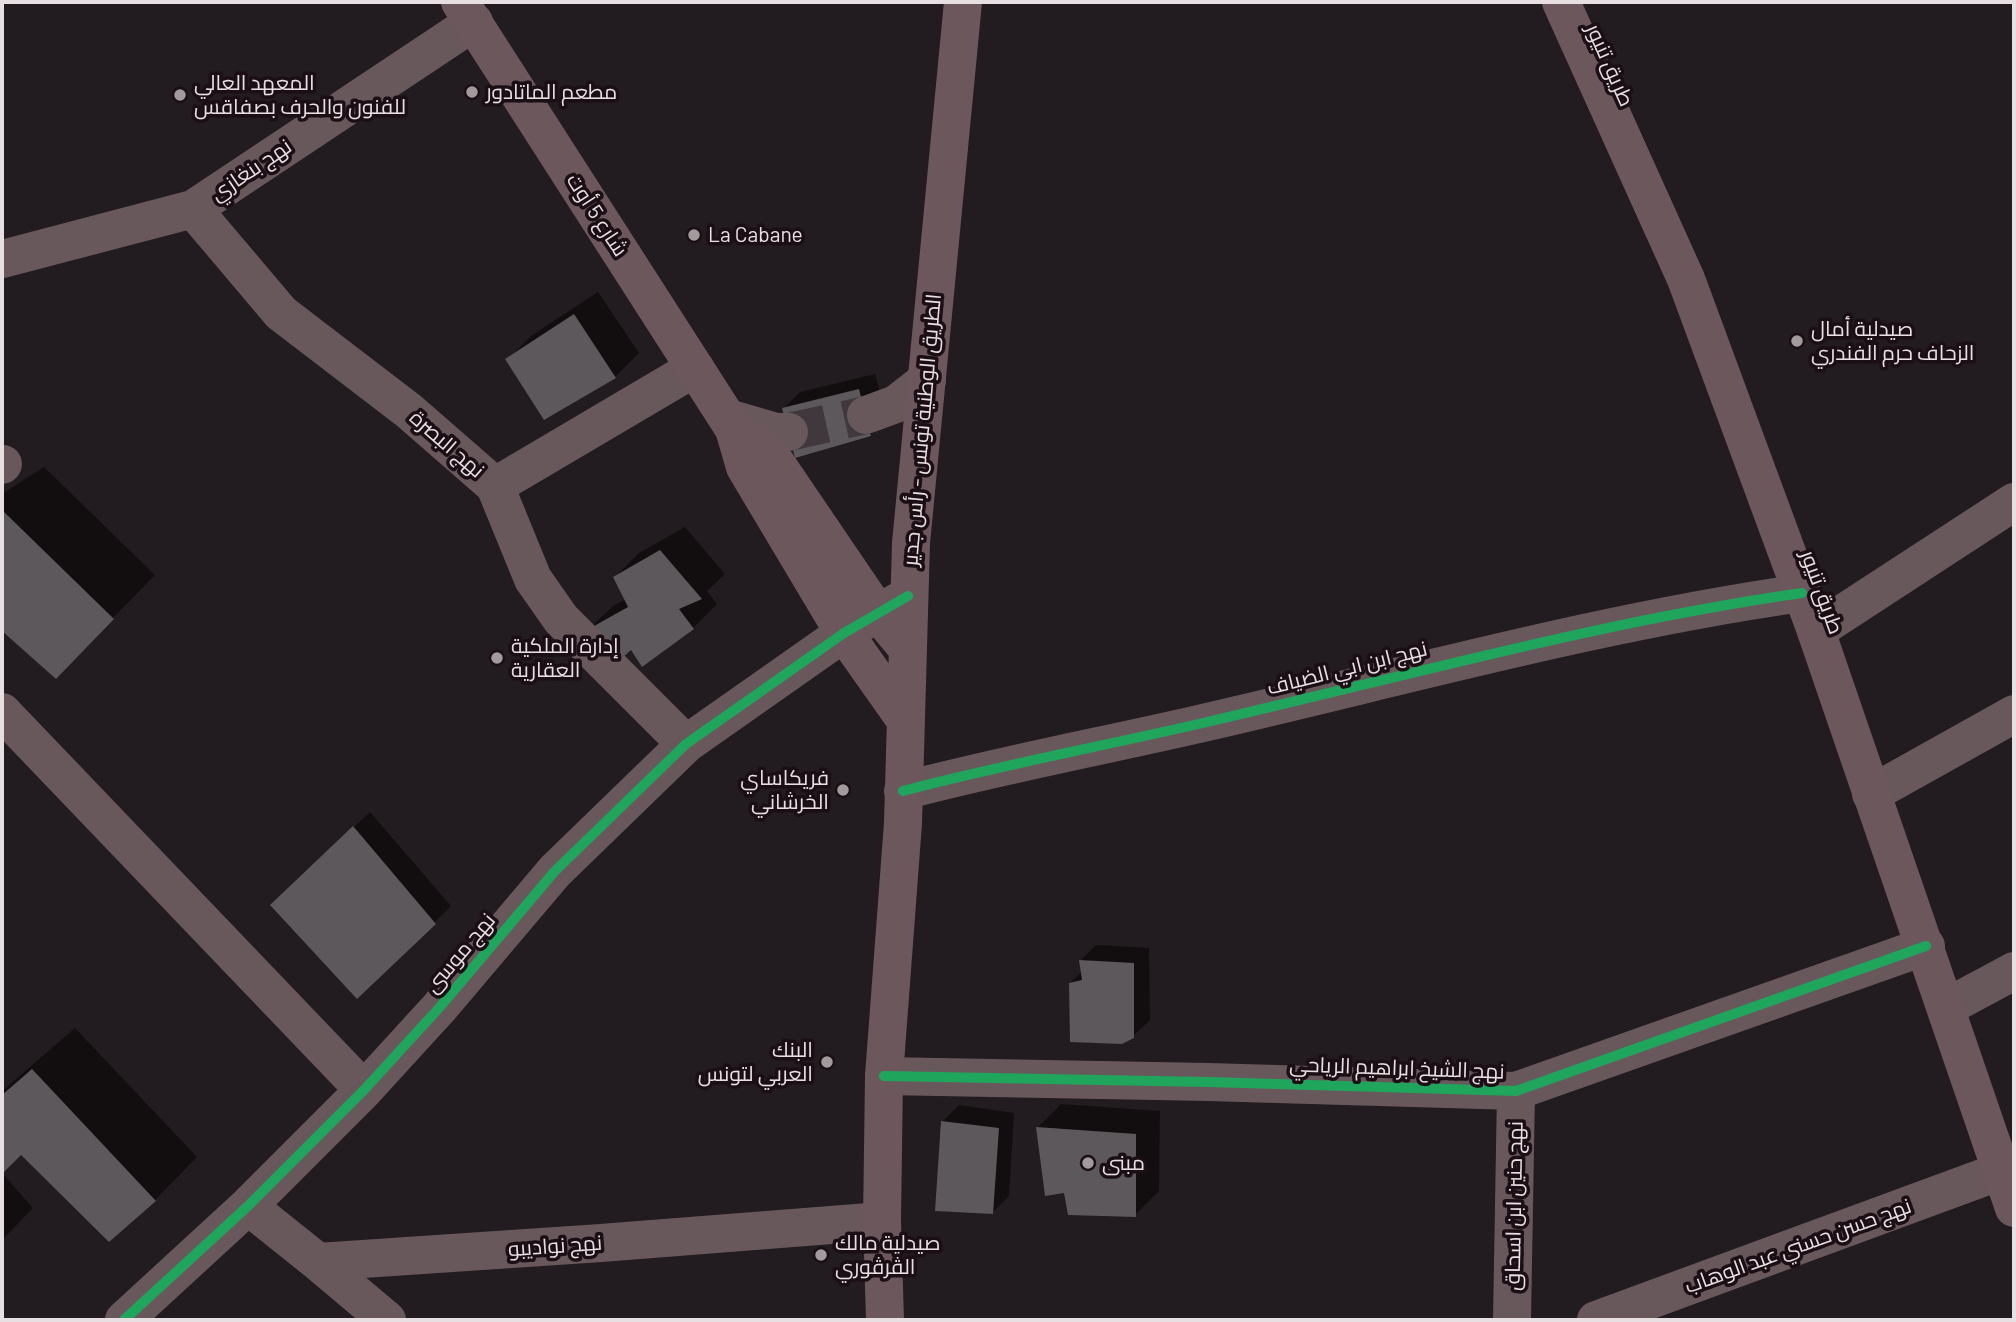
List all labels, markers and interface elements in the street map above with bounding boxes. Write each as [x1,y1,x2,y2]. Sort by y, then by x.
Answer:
street label: طريق تنيور [1581,20,1639,110]
place label: المعهد العالي للفنون والحرف بصفاقس [194,70,406,120]
place label: مطعم الماتادور [486,79,617,105]
marker: مطعم الماتادور [464,84,480,100]
marker: المعهد العالي للفنون والحرف بصفاقس [172,87,188,103]
street label: نهج بنغازي [206,134,296,206]
street label: شارع 5 أوت [561,169,633,261]
place label: La Cabane [708,222,803,248]
marker: La Cabane [686,227,702,243]
street label: الطريق الوطنية تونس - رأس جدير [898,293,946,567]
place label: صيدلية أمال الزحاف حرم الفندري [1811,316,1974,366]
marker: صيدلية أمال الزحاف حرم الفندري [1789,333,1805,349]
street label: نهج البصرة [405,405,489,483]
street label: طريق تنيور [1795,546,1849,638]
place label: إدارة الملكية العقارية [511,633,619,683]
street label: نهج ابن ابي الضياف [1264,636,1430,700]
marker: إدارة الملكية العقارية [489,650,505,666]
place label: فريكاساي الخرشاني [740,765,829,815]
marker: فريكاساي الخرشاني [835,782,851,798]
street label: نهج موسى [419,908,501,998]
place label: البنك العربي لتونس [698,1037,813,1087]
street label: نهج الشيخ ابراهيم الرياحي [1289,1052,1505,1084]
marker: البنك العربي لتونس [819,1054,835,1070]
street label: نهج حنين ابن اسحاق [1500,1121,1528,1291]
place label: مبنى [1102,1150,1145,1176]
marker: مبنى [1080,1155,1096,1171]
street label: نهج حسن حسني عبد الوهاب [1681,1193,1915,1299]
street label: نهج نواديبو [507,1230,603,1262]
place label: صيدلية مالك الڤرڤوري [835,1230,941,1280]
marker: صيدلية مالك الڤرڤوري [813,1247,829,1263]

